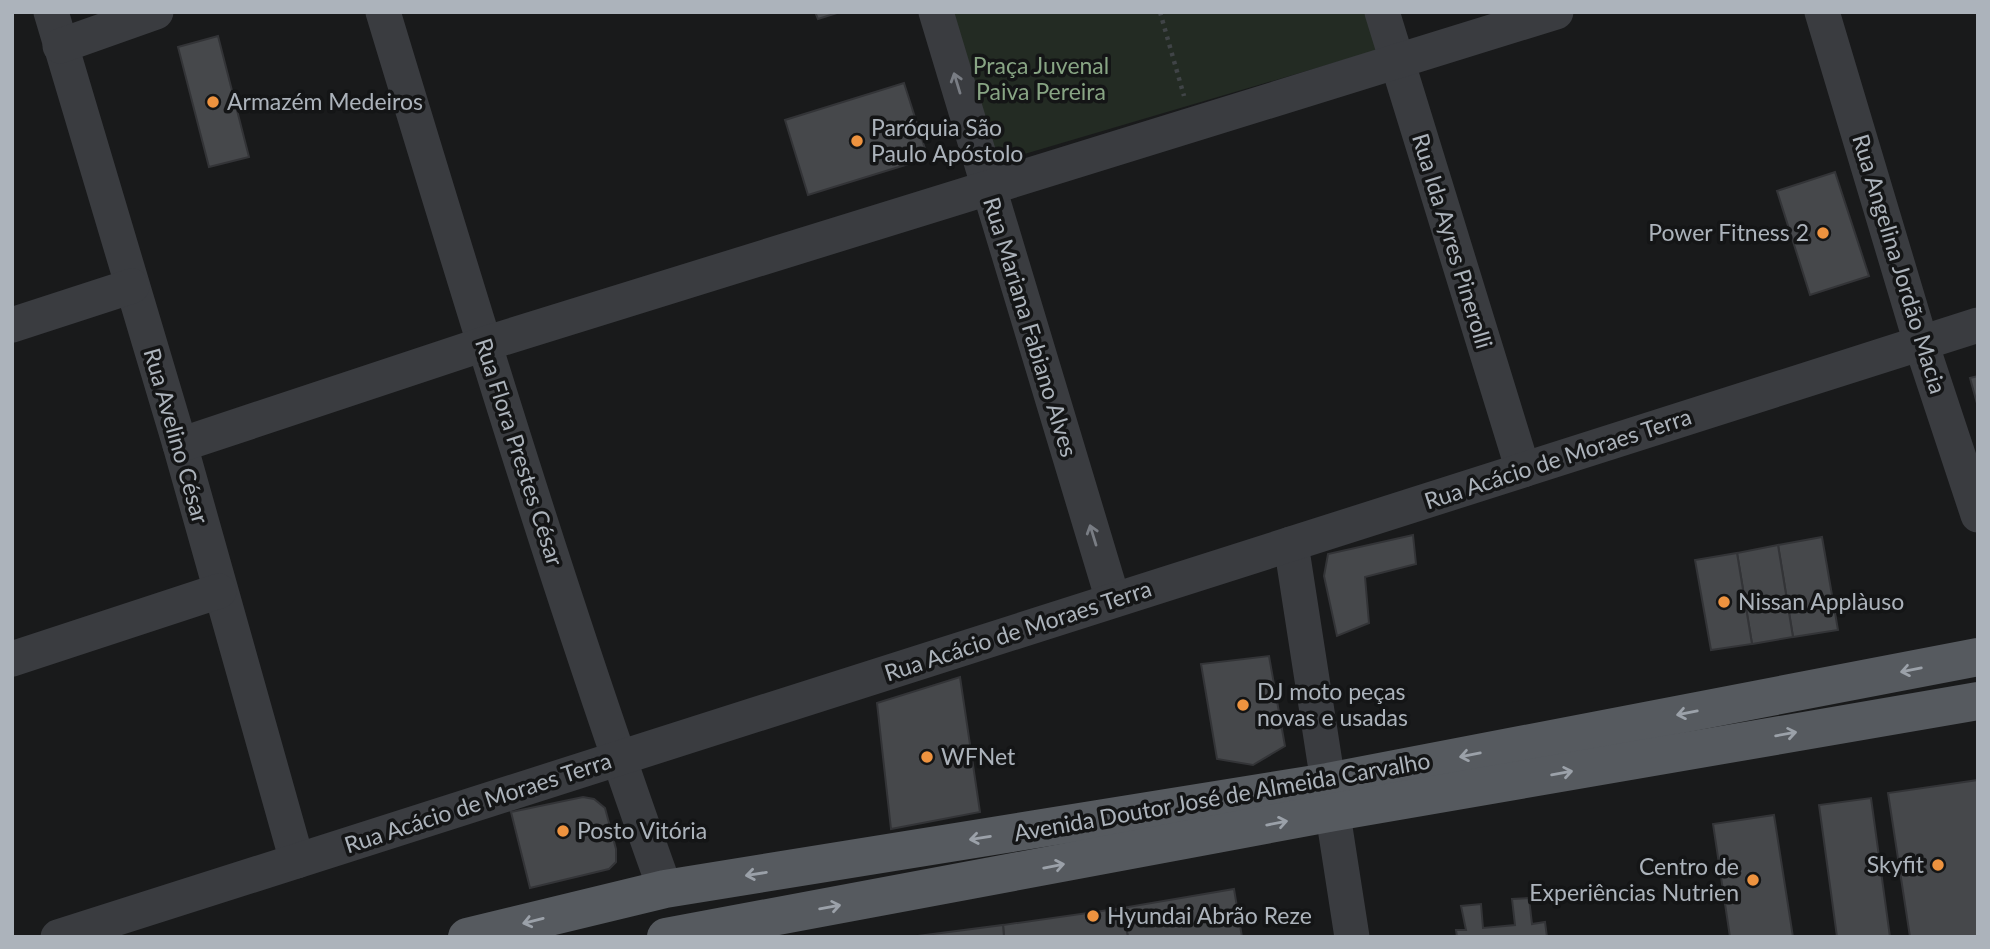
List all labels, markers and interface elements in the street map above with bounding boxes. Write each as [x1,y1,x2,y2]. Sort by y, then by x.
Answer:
park label: Praça Juvenal Paiva Pereira [973,51,1109,105]
one-way arrow [949,72,962,94]
place label: Armazém Medeiros [227,87,423,115]
marker: Armazém Medeiros [205,94,221,110]
place label: Paróquia São Paulo Apóstolo [871,113,1023,167]
street label: Rua Ida Ayres Pinerolli [1407,130,1499,352]
street label: Rua Angelina Jordão Macia [1847,131,1953,397]
marker: Paróquia São Paulo Apóstolo [849,133,865,149]
street label: Rua Mariana Fabiano Alves [978,193,1084,460]
place label: Power Fitness 2 [1648,218,1809,246]
marker: Power Fitness 2 [1815,225,1831,241]
street label: Rua Flora Prestes César [470,334,570,570]
street label: Rua Avelino César [139,345,216,527]
street label: Rua Acácio de Moraes Terra [1421,402,1695,515]
one-way arrow [1086,524,1099,546]
street label: Rua Acácio de Moraes Terra [881,574,1155,687]
place label: Nissan Applàuso [1738,587,1904,615]
marker: Nissan Applàuso [1716,594,1732,610]
one-way arrow [1900,664,1923,677]
place label: DJ moto peças novas e usadas [1257,677,1408,731]
marker: DJ moto peças novas e usadas [1235,697,1251,713]
one-way arrow [1676,707,1699,720]
one-way arrow [1774,727,1797,740]
place label: WFNet [941,742,1016,770]
street label: Rua Acácio de Moraes Terra [341,746,615,859]
street label: Avenida Doutor José de Almeida Carvalho [1012,746,1432,846]
one-way arrow [1459,748,1482,762]
marker: WFNet [919,749,935,765]
one-way arrow [1550,766,1573,779]
place label: Posto Vitória [577,816,707,844]
one-way arrow [1265,816,1288,830]
marker: Posto Vitória [555,823,571,839]
one-way arrow [970,832,992,845]
place label: Skyfit [1867,850,1925,878]
place label: Centro de Experiências Nutrien [1529,852,1739,906]
marker: Skyfit [1930,857,1946,873]
one-way arrow [1042,859,1065,873]
one-way arrow [745,868,768,881]
marker: Centro de Experiências Nutrien [1745,872,1761,888]
one-way arrow [818,900,841,913]
place label: Hyundai Abrão Reze [1107,901,1312,929]
marker: Hyundai Abrão Reze [1085,908,1101,924]
one-way arrow [522,915,545,928]

